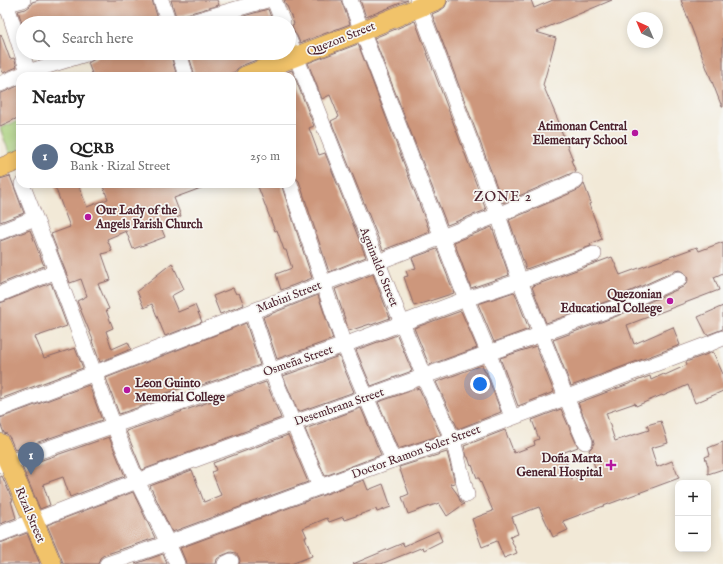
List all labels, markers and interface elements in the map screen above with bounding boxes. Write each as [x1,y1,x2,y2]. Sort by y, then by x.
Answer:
north arrow [627,12,663,48]
search box [16,16,296,60]
street label: Quezon Street [305,18,377,60]
icon: search [30,27,52,49]
text: Search here [62,29,133,48]
text: Nearby [32,88,85,109]
place label: Atimonan Central Elementary School [533,119,628,149]
marker: Atimonan Central Elementary School [630,128,640,138]
text: QCRB [70,139,114,158]
text: 1 [43,148,47,165]
text: 250 m [250,148,280,165]
text: Bank · Rizal Street [70,158,170,175]
district label: ZONE 2 [474,188,532,206]
place label: Our Lady of the Angels Parish Church [95,203,203,233]
marker: Our Lady of the Angels Parish Church [83,212,93,222]
street label: Aguinaldo Street [356,224,402,309]
street label: Mabini Street [255,278,323,316]
place label: Quezonian Educational College [561,287,663,317]
marker: Quezonian Educational College [665,296,675,306]
street label: Osmeña Street [261,342,335,380]
your location [470,374,490,394]
place label: Leon Guinto Memorial College [134,376,226,406]
marker: Leon Guinto Memorial College [122,385,132,395]
street label: Desembrana Street [292,385,386,429]
street label: Doctor Ramon Soler Street [350,422,482,482]
pin: 1 [18,442,44,475]
place label: Doña Marta General Hospital [517,451,603,481]
marker: Doña Marta General Hospital [605,459,617,471]
map controls [675,480,711,552]
button: + [675,480,711,516]
street label: Rizal Street [12,485,48,545]
button: − [675,516,711,552]

